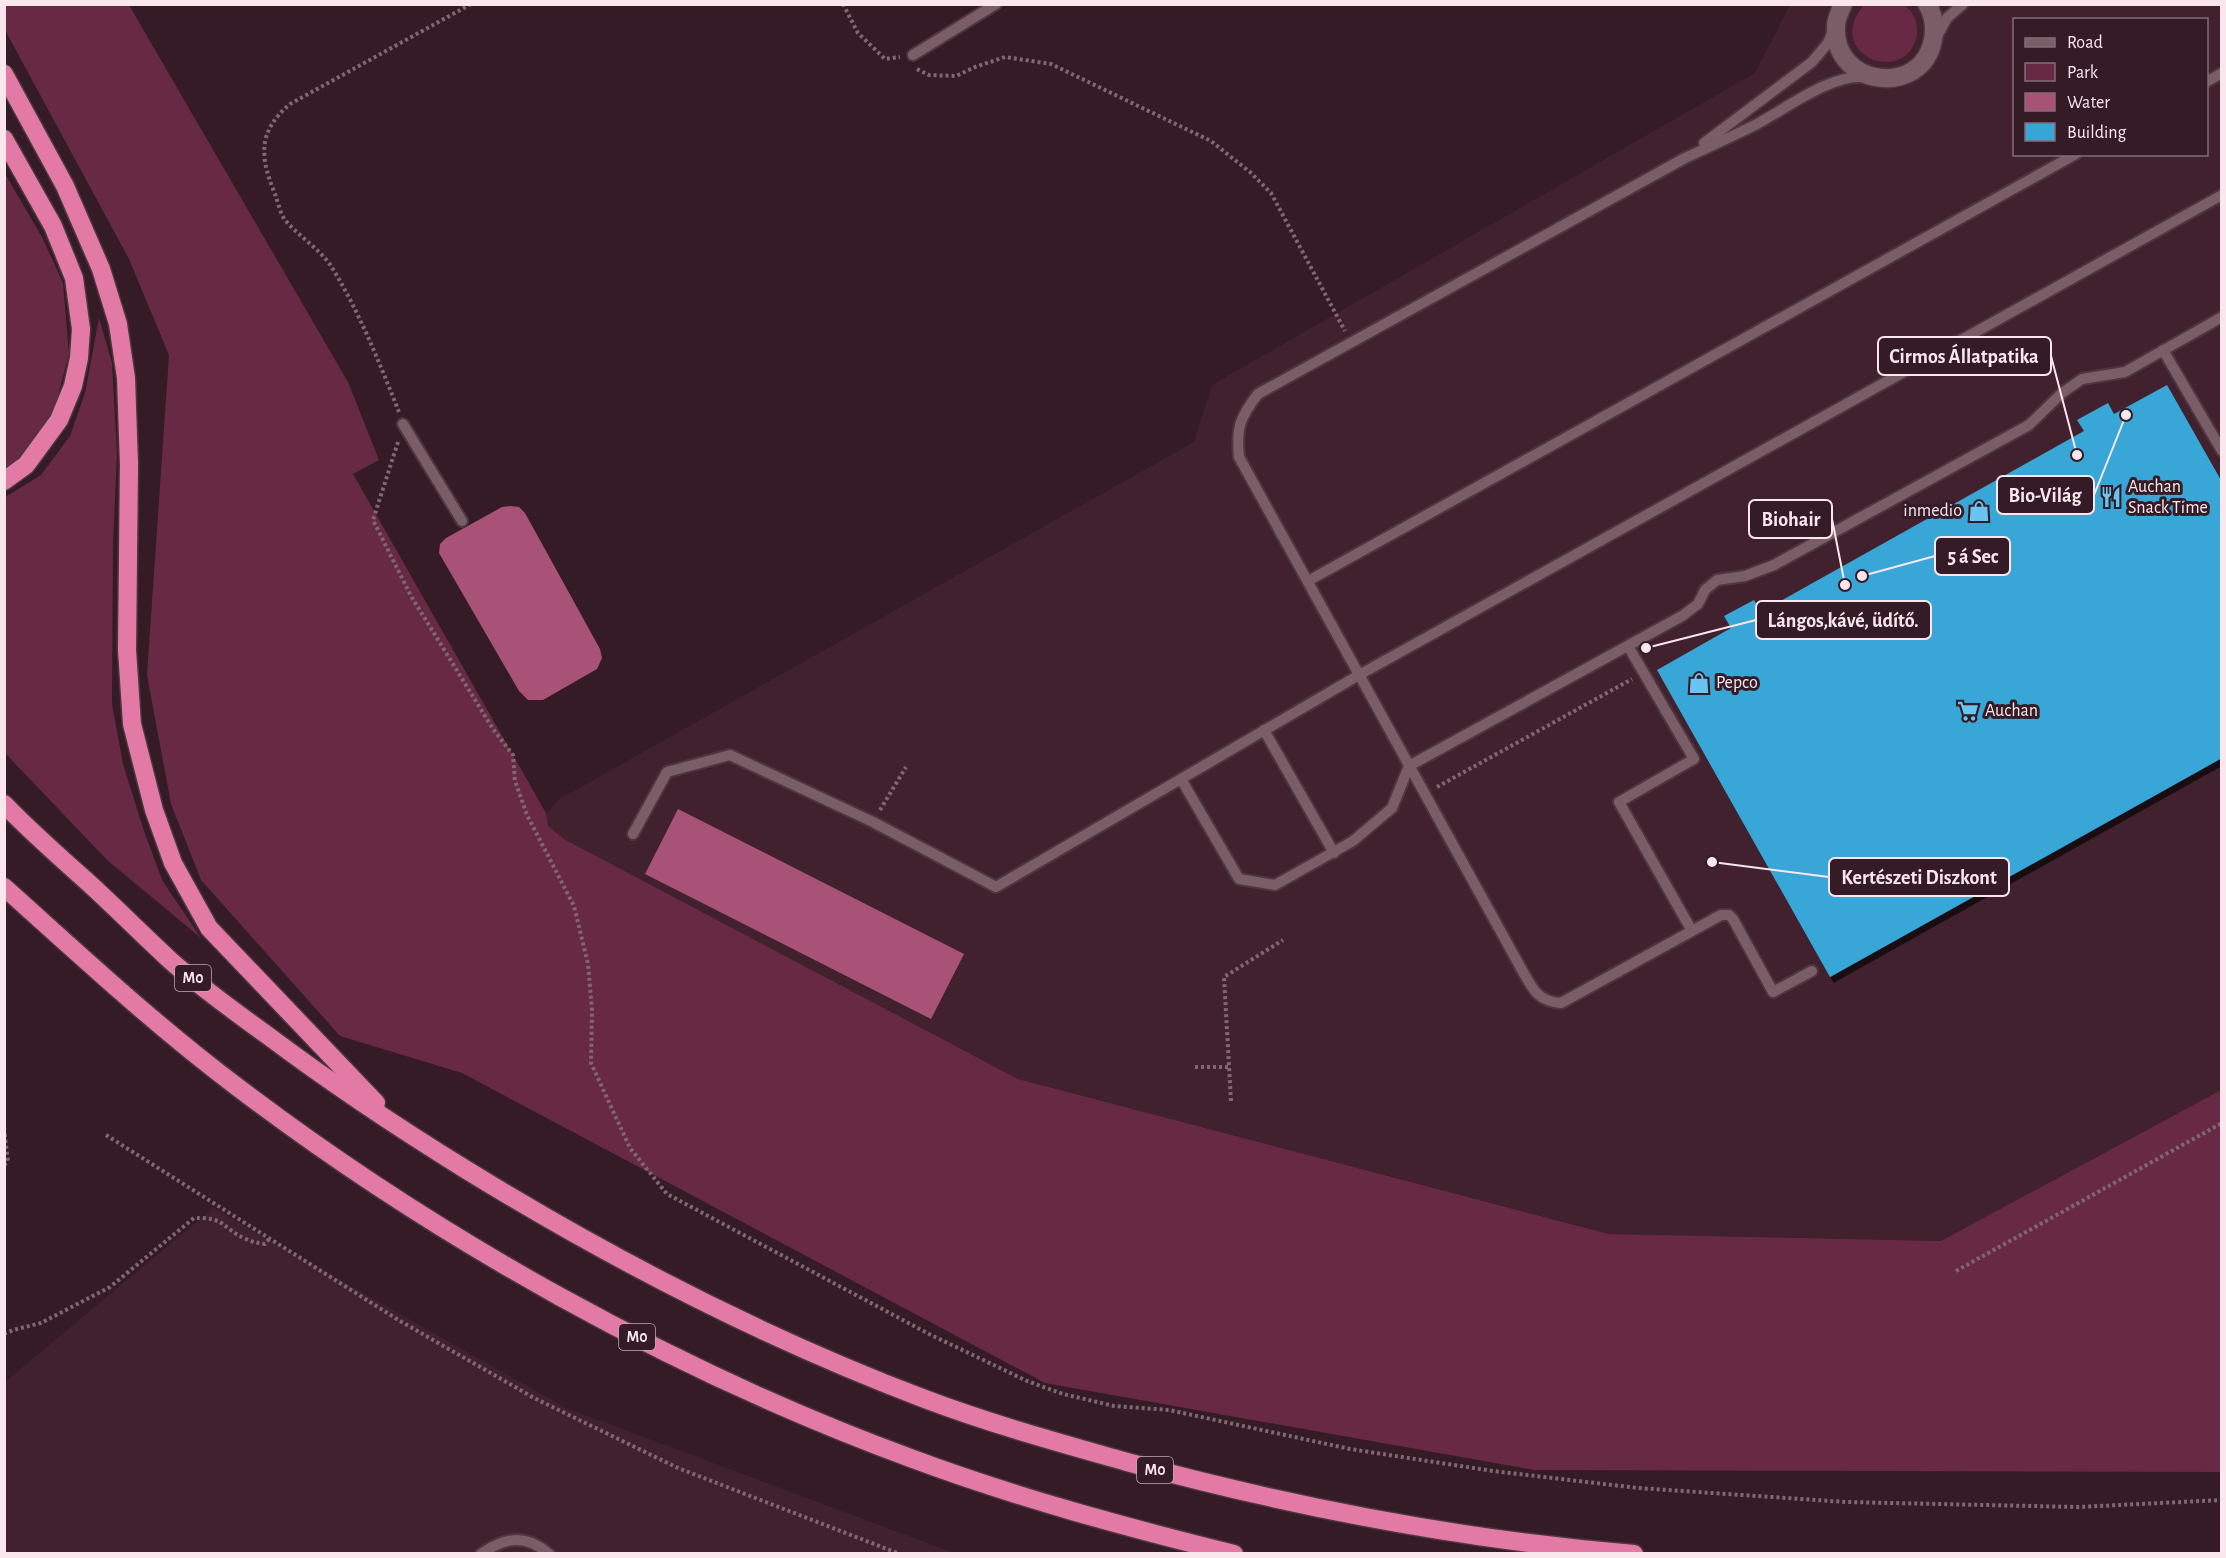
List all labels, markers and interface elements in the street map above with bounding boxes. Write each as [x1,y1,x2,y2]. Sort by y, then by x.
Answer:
legend [2013,18,2208,156]
text: Road [2067,34,2103,52]
text: Park [2067,64,2099,82]
text: Water [2067,94,2110,112]
text: Building [2067,124,2127,142]
callout: Cirmos Állatpatika [1878,337,2051,375]
text: Cirmos Állatpatika [1889,343,2039,367]
callout: Bio-Világ [1997,476,2094,514]
place label: Auchan Snack Time [2128,478,2208,517]
restaurant icon: Auchan Snack Time [2099,485,2123,509]
text: Bio-Világ [2008,486,2083,506]
shop icon: inmedio [1967,499,1991,523]
callout: Biohair [1749,500,1832,538]
place label: inmedio [1903,502,1962,520]
text: Biohair [1761,510,1821,530]
callout: 5 á Sec [1935,537,2010,575]
text: 5 á Sec [1947,547,1999,567]
callout: Lángos,kávé, üdítő. [1756,601,1931,639]
text: Lángos,kávé, üdítő. [1768,611,1919,631]
shop icon: Pepco [1687,671,1711,695]
place label: Pepco [1716,674,1758,692]
supermarket icon: Auchan [1956,699,1980,723]
place label: Auchan [1985,702,2038,720]
callout: Kertészeti Diszkont [1829,858,2009,896]
text: Kertészeti Diszkont [1841,868,1997,888]
road number: M0 [175,965,211,991]
road number: M0 [619,1324,655,1350]
road number: M0 [1137,1457,1173,1483]

